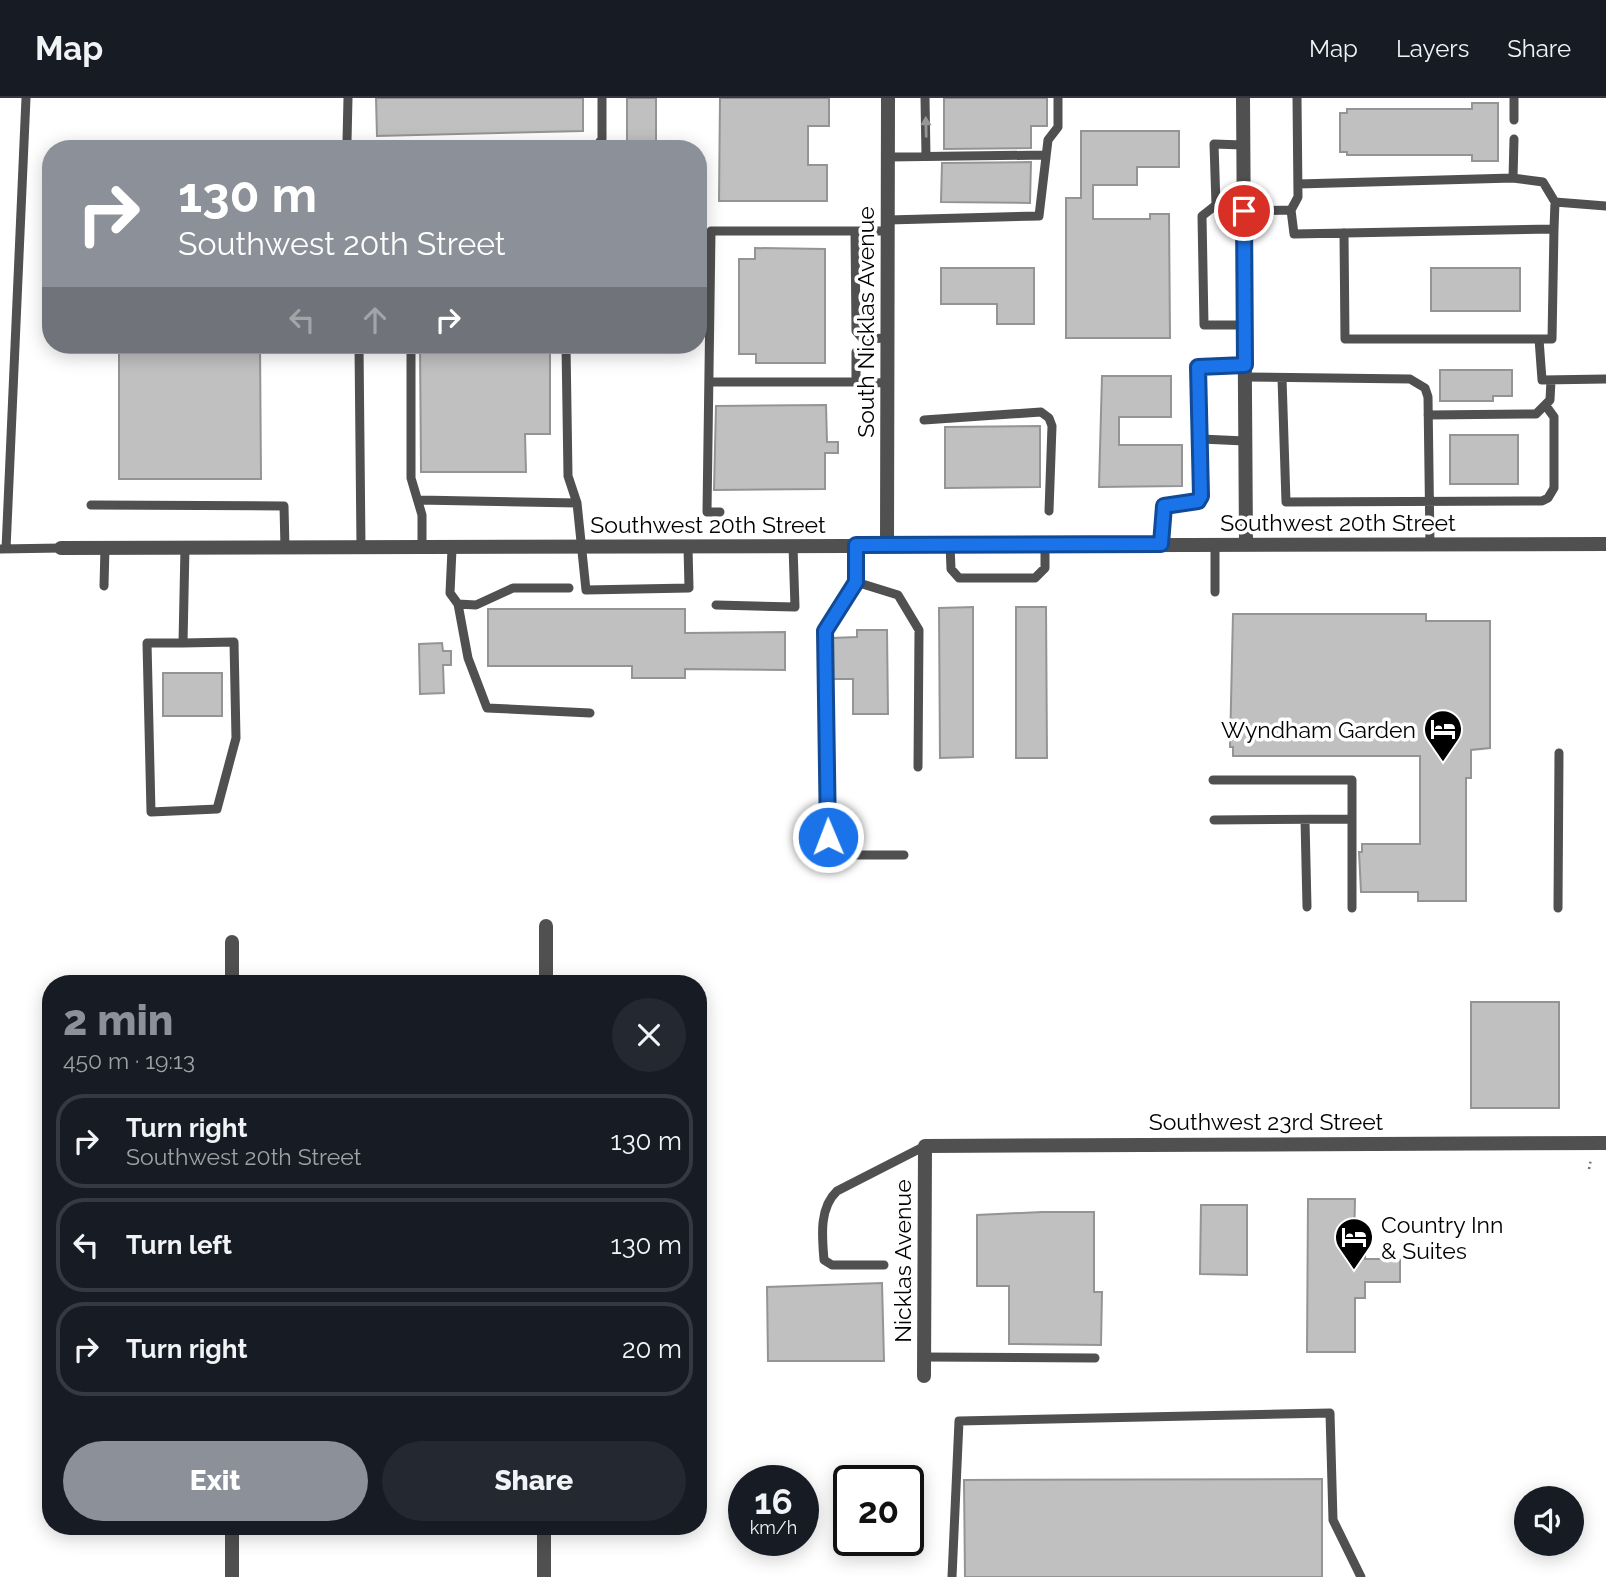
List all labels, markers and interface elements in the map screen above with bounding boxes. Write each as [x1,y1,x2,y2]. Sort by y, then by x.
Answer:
text: Map [35,29,103,68]
text: Map [1309,34,1358,63]
text: Layers [1396,34,1469,63]
text: Share [1507,34,1571,63]
one-way arrow [920,116,932,138]
text: 130 m [178,166,317,223]
icon: right [63,168,154,259]
pin [1214,181,1274,241]
icon: arrive [1225,192,1263,230]
street label: South Nicklas Avenue [852,206,879,438]
text: Southwest 20th Street [178,225,506,262]
icon: left [283,301,321,339]
icon: ahead [356,301,394,339]
icon: right [429,301,467,339]
street label: Southwest 20th Street [1220,509,1456,536]
street label: Southwest 20th Street [590,511,826,538]
hotel icon: Wyndham Garden [1422,708,1464,763]
place label: Wyndham Garden [1221,716,1416,743]
position arrow [791,800,865,874]
text: 2 min [63,996,173,1045]
button: close [612,998,686,1072]
text: 450 m · 19:13 [63,1047,195,1074]
street label: Southwest 23rd Street [1149,1108,1384,1135]
text: Turn right [126,1113,247,1143]
icon: right [67,1122,105,1160]
text: 130 m [611,1126,682,1156]
text: Southwest 20th Street [126,1143,361,1170]
street label: Nicklas Avenue [889,1179,916,1343]
place label: Country Inn & Suites [1381,1211,1503,1264]
hotel icon: Country Inn & Suites [1333,1216,1375,1271]
icon: left [67,1226,105,1264]
text: Turn left [126,1230,232,1260]
text: 130 m [611,1230,682,1260]
icon: right [67,1330,105,1368]
text: Turn right [126,1334,247,1364]
text: 20 m [622,1334,682,1364]
button: Exit [63,1441,368,1521]
button: Share [382,1441,686,1521]
speed limit sign: 20 [833,1465,924,1556]
text: 16 [754,1481,793,1522]
map controls [1514,1486,1584,1556]
button: sound [1514,1486,1584,1556]
text: km/h [750,1517,797,1538]

